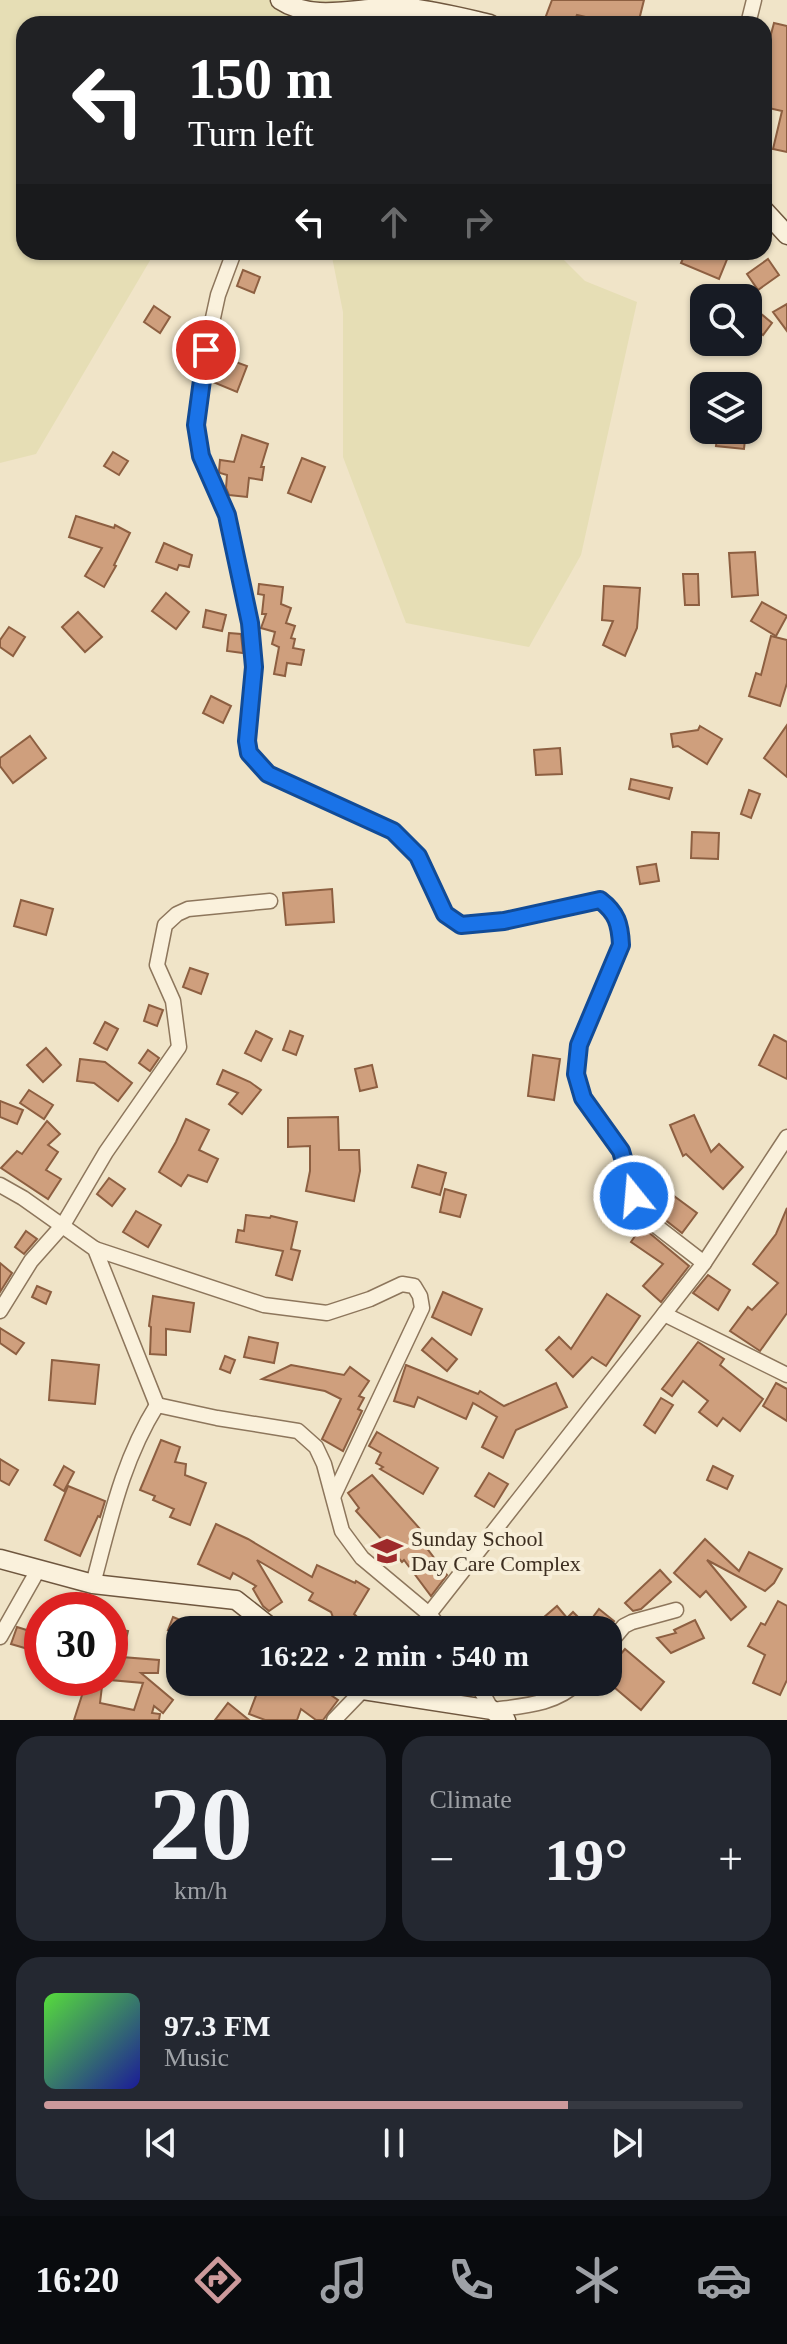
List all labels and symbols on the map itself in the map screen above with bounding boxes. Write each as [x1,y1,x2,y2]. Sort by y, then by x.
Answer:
pin [172,316,240,384]
position arrow [592,1154,676,1238]
place label: Sunday School Day Care Complex [411,1526,581,1576]
school or university icon: Sunday School Day Care Complex [370,1534,404,1568]
speed limit sign: 30 [24,1592,128,1696]

